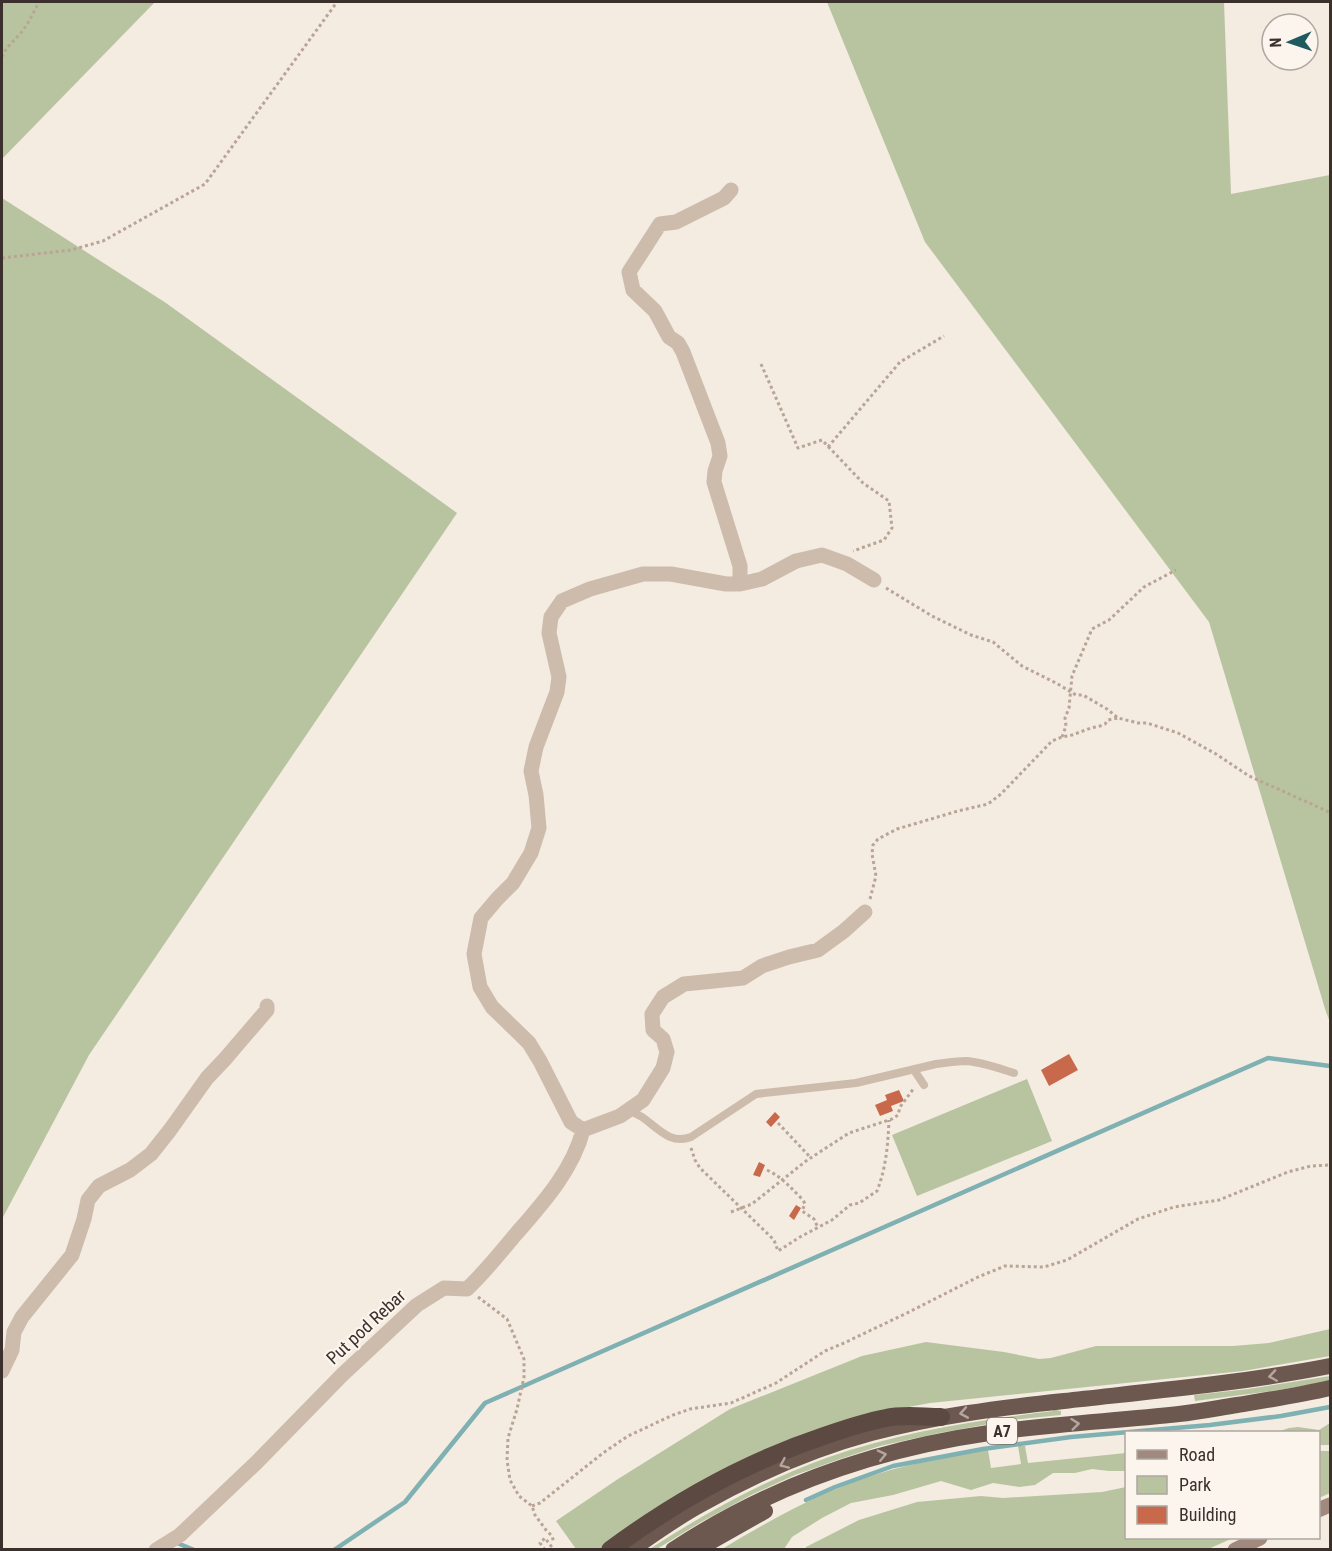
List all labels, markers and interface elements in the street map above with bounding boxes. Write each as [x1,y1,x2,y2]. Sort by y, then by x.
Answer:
north arrow [1260,12,1320,72]
text: N [1266,37,1285,48]
street label: Put pod Rebar [322,1284,410,1368]
one-way arrow [1268,1369,1278,1381]
one-way arrow [959,1406,969,1419]
road number: A7 [987,1418,1017,1444]
one-way arrow [1070,1418,1079,1431]
legend [1125,1431,1320,1539]
text: Road [1179,1444,1215,1465]
one-way arrow [877,1449,887,1462]
one-way arrow [780,1457,791,1469]
text: Park [1179,1474,1211,1495]
text: Building [1179,1504,1236,1525]

